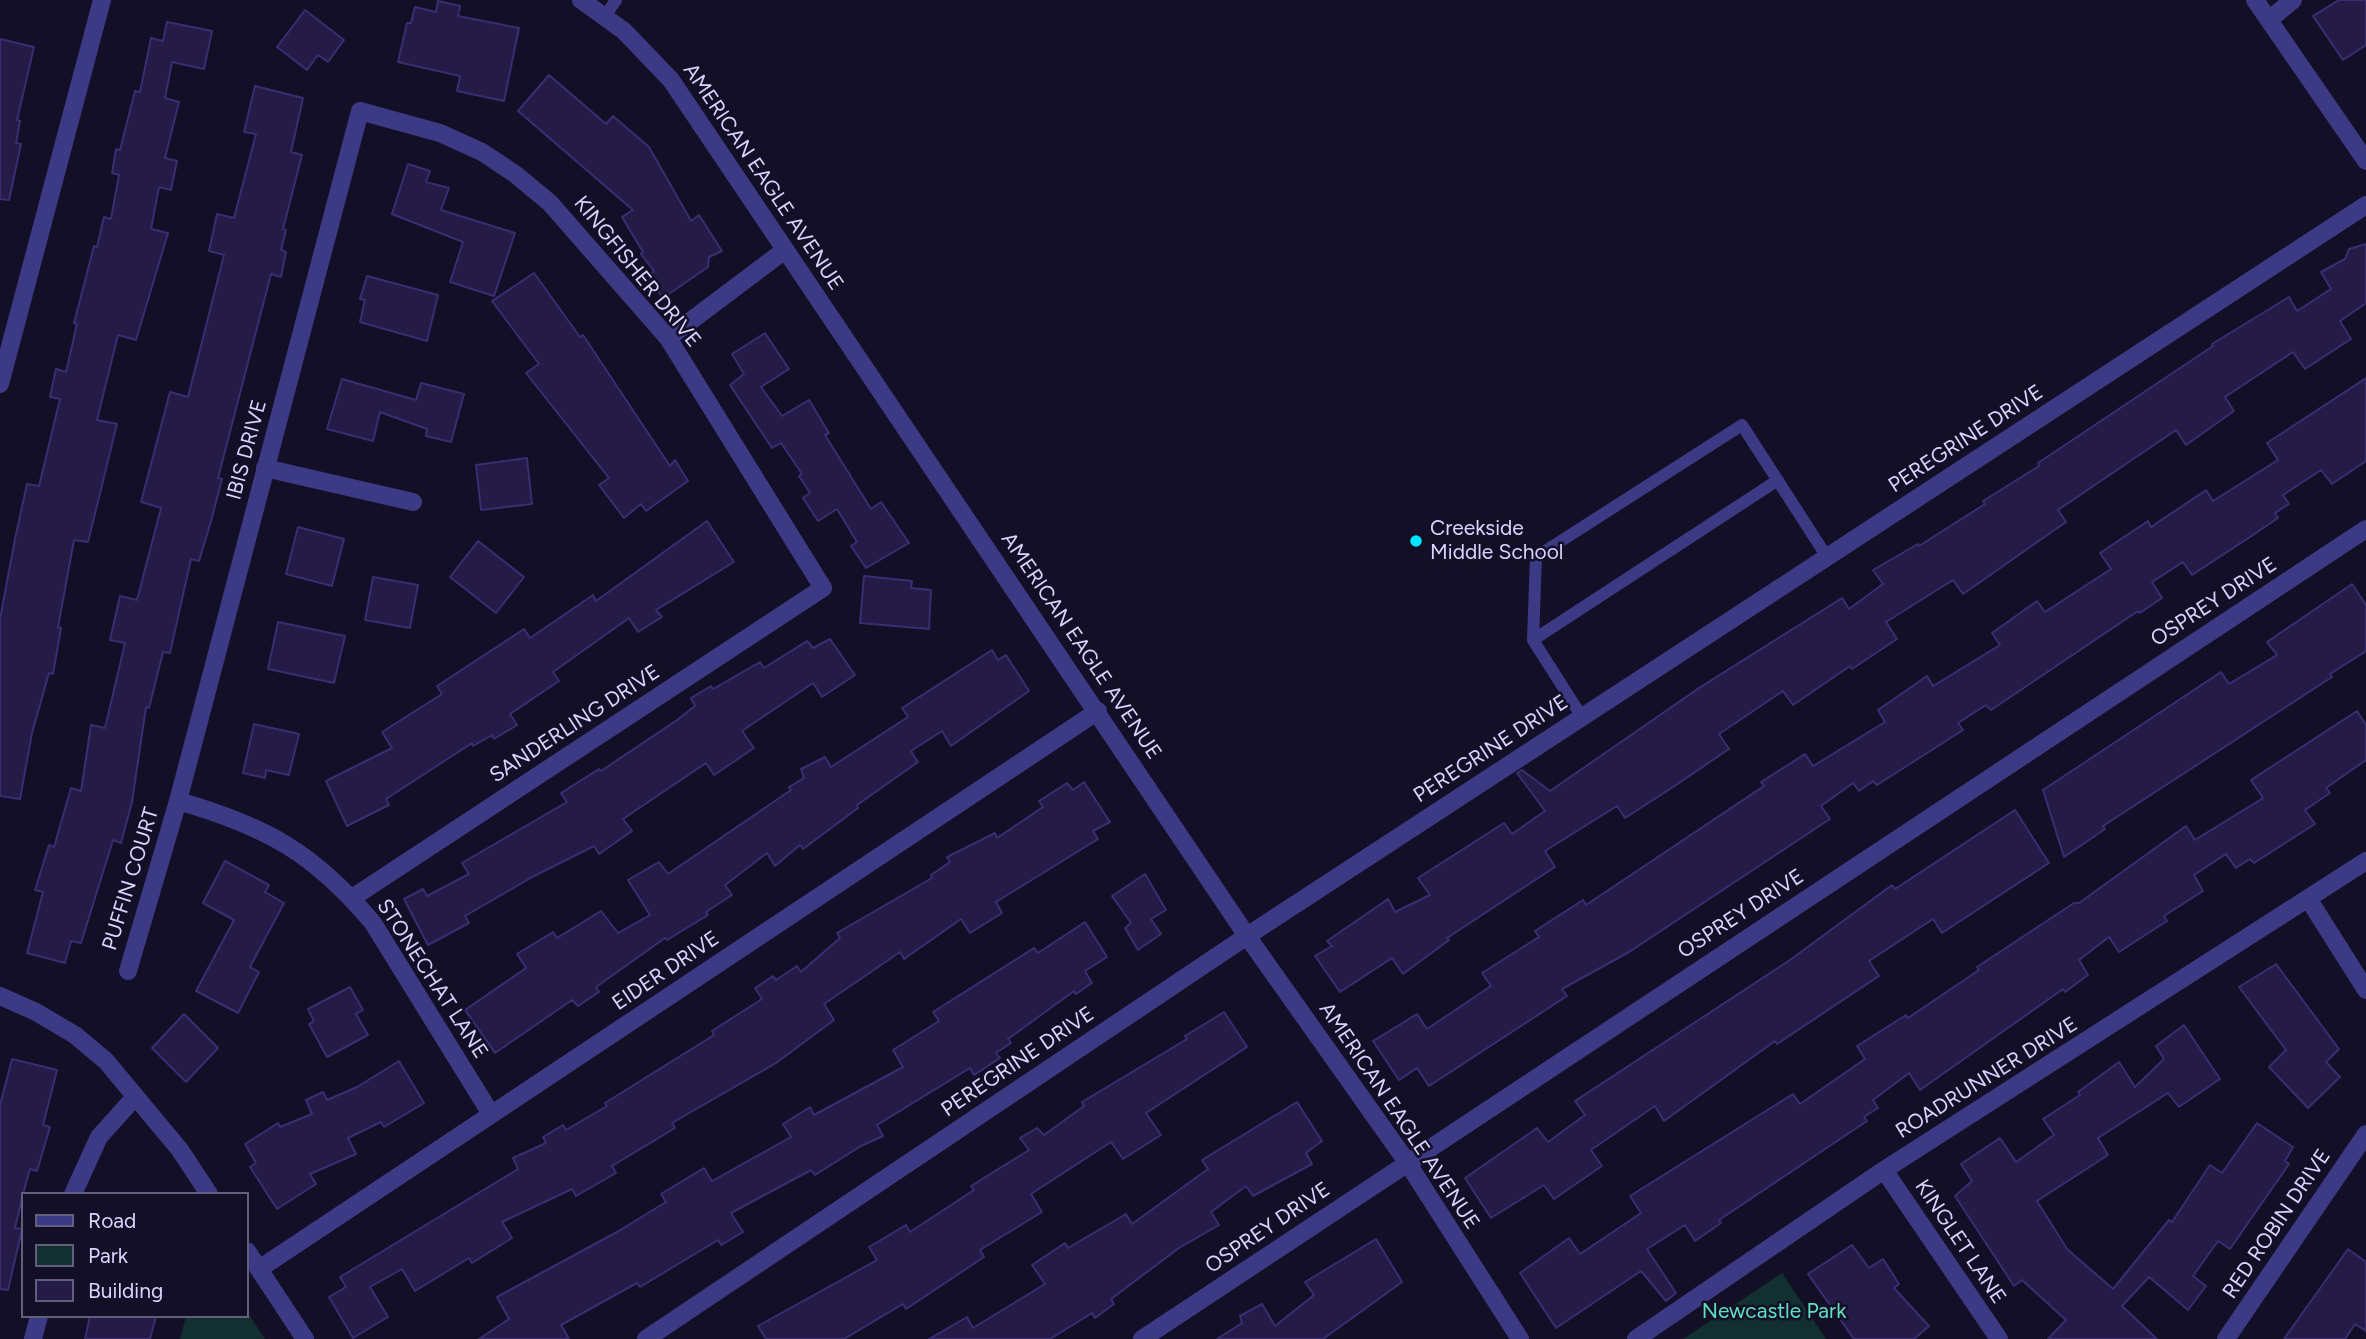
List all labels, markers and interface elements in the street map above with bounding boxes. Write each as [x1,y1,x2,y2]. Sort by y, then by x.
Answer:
street label: AMERICAN EAGLE AVENUE [677,59,849,295]
street label: KINGFISHER DRIVE [568,191,706,353]
street label: PEREGRINE DRIVE [1884,380,2048,498]
street label: IBIS DRIVE [222,397,272,503]
place label: Creekside Middle School [1430,516,1563,566]
street label: AMERICAN EAGLE AVENUE [995,528,1167,764]
marker: Creekside Middle School [1408,533,1424,549]
street label: OSPREY DRIVE [2146,552,2282,652]
street label: SANDERLING DRIVE [485,660,665,788]
street label: PEREGRINE DRIVE [1409,690,1573,808]
street label: PUFFIN COURT [97,805,165,953]
street label: OSPREY DRIVE [1673,864,1809,964]
street label: STONECHAT LANE [371,895,493,1063]
street label: EIDER DRIVE [608,926,724,1016]
street label: AMERICAN EAGLE AVENUE [1313,998,1485,1234]
street label: PEREGRINE DRIVE [937,1001,1099,1123]
street label: ROADRUNNER DRIVE [1891,1012,2083,1144]
street label: RED ROBIN DRIVE [2218,1144,2336,1304]
street label: KINGLET LANE [1909,1175,2011,1309]
street label: OSPREY DRIVE [1201,1177,1335,1279]
legend [21,1192,248,1318]
text: Road [88,1208,136,1233]
text: Park [88,1243,128,1268]
text: Building [88,1278,163,1303]
park label: Newcastle Park [1702,1299,1846,1325]

